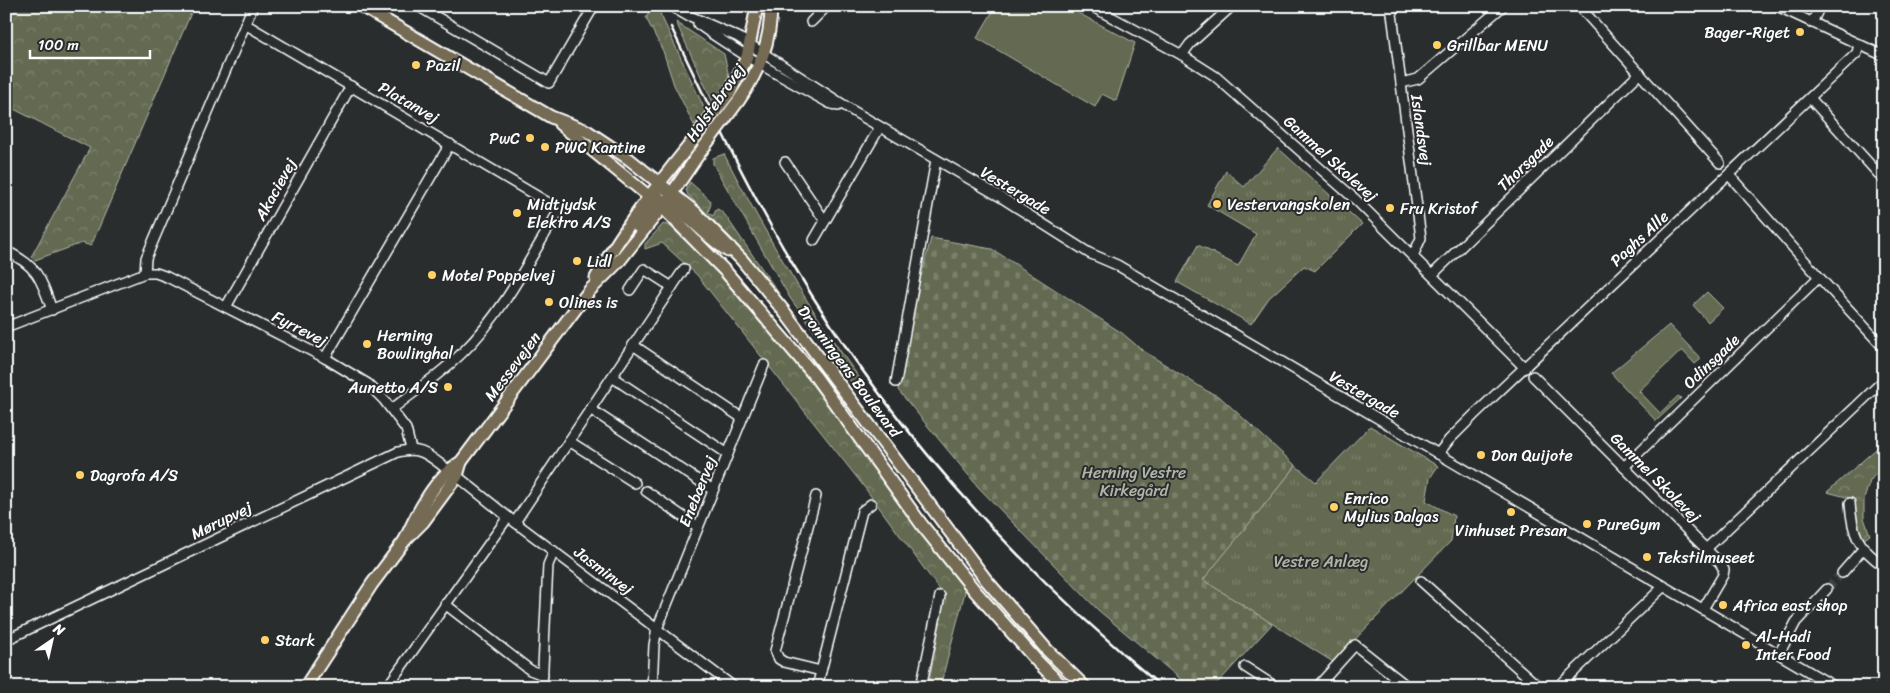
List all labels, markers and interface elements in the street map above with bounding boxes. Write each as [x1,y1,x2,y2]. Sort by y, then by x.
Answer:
place label: Bager-Riget [1704,18,1790,47]
marker: Bager-Riget [1794,26,1806,38]
scale bar [30,28,150,60]
place label: Grillbar MENU [1447,31,1549,60]
text: 100 m [38,32,79,58]
marker: Grillbar MENU [1431,39,1443,51]
place label: Pazil [426,51,461,80]
street label: Holstebrovej [678,56,754,148]
marker: Pazil [410,59,422,71]
street label: Platanvej [373,73,445,132]
street label: Islandsvej [1402,92,1441,168]
street label: Gammel Skolevej [1277,108,1385,210]
place label: PwC [489,124,520,153]
street label: Thorsgade [1490,128,1561,198]
marker: PwC [524,132,536,144]
place label: PWC Kantine [555,133,645,162]
marker: PWC Kantine [539,141,551,153]
street label: Akacievej [246,152,305,227]
street label: Vestergade [975,158,1057,223]
place label: Midtjydsk Elektro A/S [527,190,611,237]
place label: Vestervangskolen [1227,190,1351,219]
place label: Fru Kristof [1400,194,1479,223]
marker: Vestervangskolen [1211,198,1223,210]
marker: Fru Kristof [1384,202,1396,214]
street label: Paghs Alle [1603,203,1676,274]
marker: Midtjydsk Elektro A/S [511,207,523,219]
place label: Lidl [587,247,612,276]
marker: Lidl [571,255,583,267]
place label: Motel Poppelvej [442,261,556,290]
marker: Motel Poppelvej [426,269,438,281]
place label: Olines is [559,288,618,317]
marker: Olines is [543,296,555,308]
street label: Dronningens Boulevard [790,299,910,445]
street label: Fyrrevej [267,302,333,355]
place label: Herning Bowlinghal [377,321,453,368]
street label: Messevejen [476,325,549,408]
street label: Odinsgade [1676,326,1747,396]
marker: Herning Bowlinghal [361,338,373,350]
street label: Vestergade [1324,362,1406,427]
place label: Aunetto A/S [347,373,438,402]
marker: Aunetto A/S [442,381,454,393]
street label: Gammel Skolevej [1603,425,1709,530]
place label: Don Quijote [1491,441,1573,470]
marker: Don Quijote [1475,449,1487,461]
street label: Enebærvej [670,450,725,531]
park label: Herning Vestre Kirkegård [1082,458,1186,505]
place label: Dagrofa A/S [90,461,178,490]
marker: Dagrofa A/S [74,469,86,481]
place label: Enrico Mylius Dalgas [1344,484,1439,531]
street label: Mørupvej [185,493,258,548]
marker: Enrico Mylius Dalgas [1328,501,1340,513]
marker: Vinhuset Presan [1505,506,1517,518]
place label: PureGym [1597,510,1661,539]
place label: Vinhuset Presan [1455,516,1568,545]
marker: PureGym [1581,518,1593,530]
street label: Jasminvej [567,538,640,603]
place label: Tekstilmuseet [1657,543,1755,572]
park label: Vestre Anlæg [1274,547,1368,576]
marker: Tekstilmuseet [1641,551,1653,563]
place label: Africa east shop [1732,591,1848,620]
marker: Africa east shop [1717,599,1729,611]
north arrow [28,616,78,666]
text: N [47,616,70,643]
place label: Al-Hadi Inter Food [1755,622,1832,669]
place label: Stark [275,626,315,655]
marker: Stark [259,634,271,646]
marker: Al-Hadi Inter Food [1740,639,1752,651]

